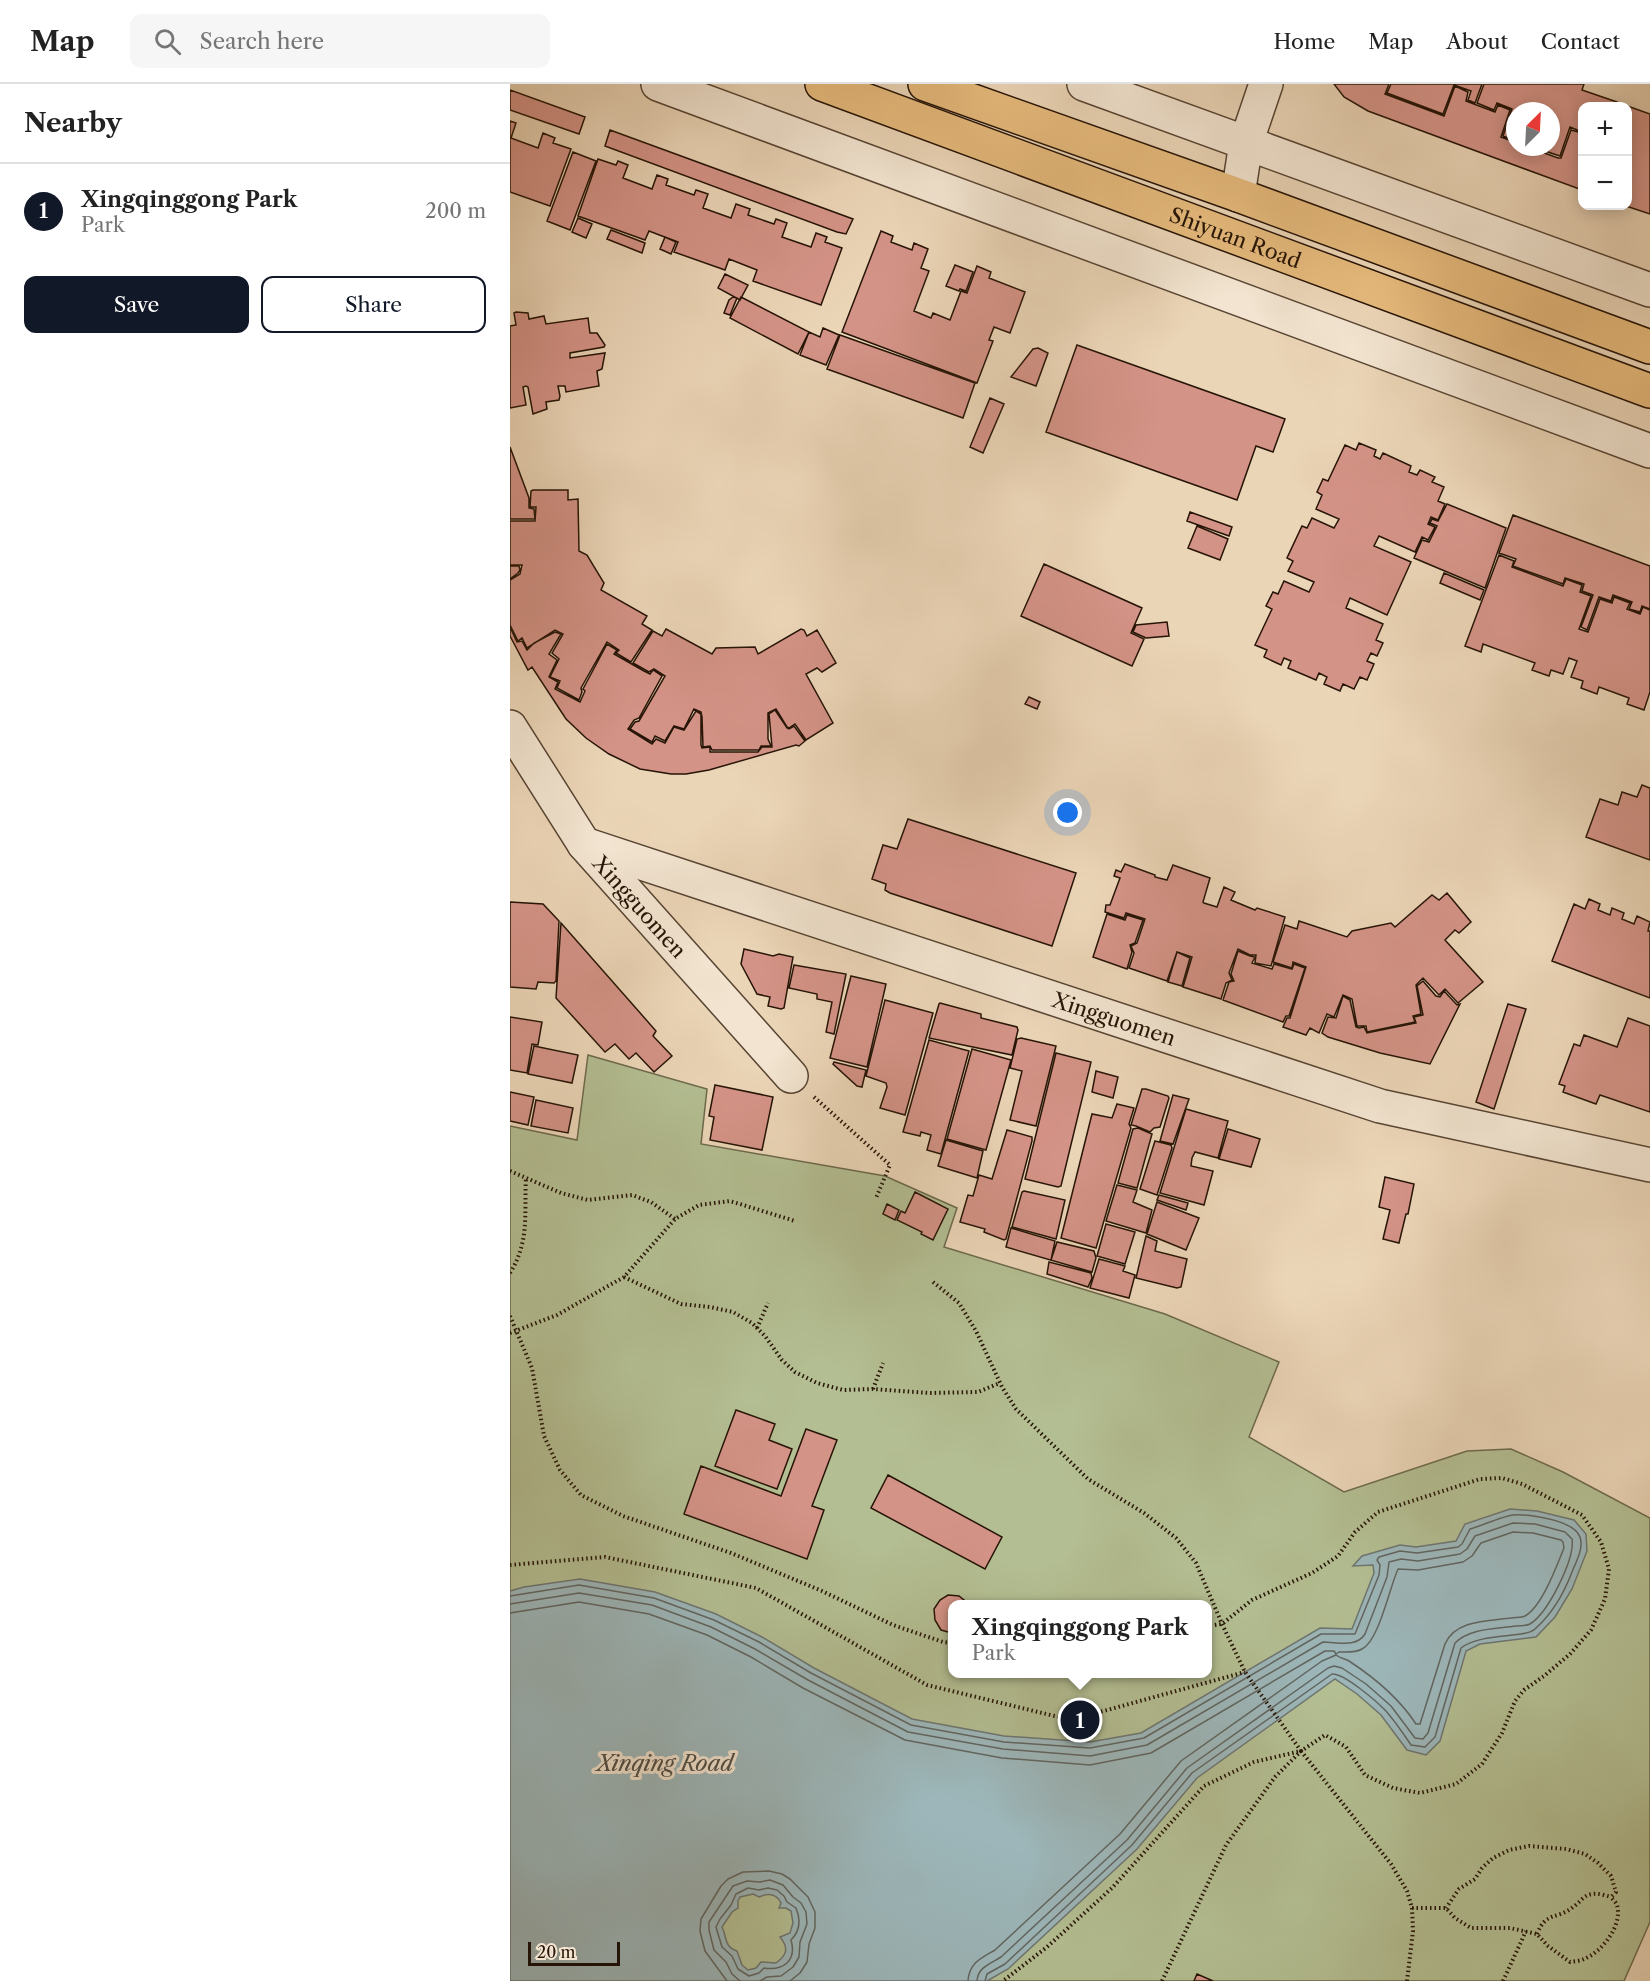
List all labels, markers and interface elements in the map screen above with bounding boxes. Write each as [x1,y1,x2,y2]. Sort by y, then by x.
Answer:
search box [130,14,550,68]
text: Map [30,24,94,58]
icon: search [151,25,184,58]
text: Search here [199,28,324,55]
text: Home [1274,29,1335,54]
text: Map [1368,29,1413,54]
text: About [1446,29,1508,54]
text: Contact [1541,29,1620,54]
north arrow [1506,102,1560,156]
map controls [1578,102,1632,210]
button: + [1578,102,1632,156]
text: Nearby [24,107,122,139]
button: − [1578,156,1632,210]
text: Xingqinggong Park [81,186,297,213]
text: 1 [39,199,48,223]
text: 200 m [425,199,486,223]
street label: Shiyuan Road [1166,202,1305,273]
text: Park [81,213,124,237]
button: Save [24,276,249,333]
button: Share [261,276,486,333]
your location [1053,798,1082,827]
street label: Xingguomen [587,849,692,963]
street label: Xingguomen [1048,986,1179,1050]
popup [948,1600,1212,1678]
text: Xingqinggong Park [972,1614,1188,1641]
text: Park [972,1641,1015,1665]
pin: 1 [1060,1698,1100,1742]
water label: Xinqing Road [594,1750,735,1777]
scale bar [528,1939,620,1966]
text: 20 m [537,1942,576,1962]

